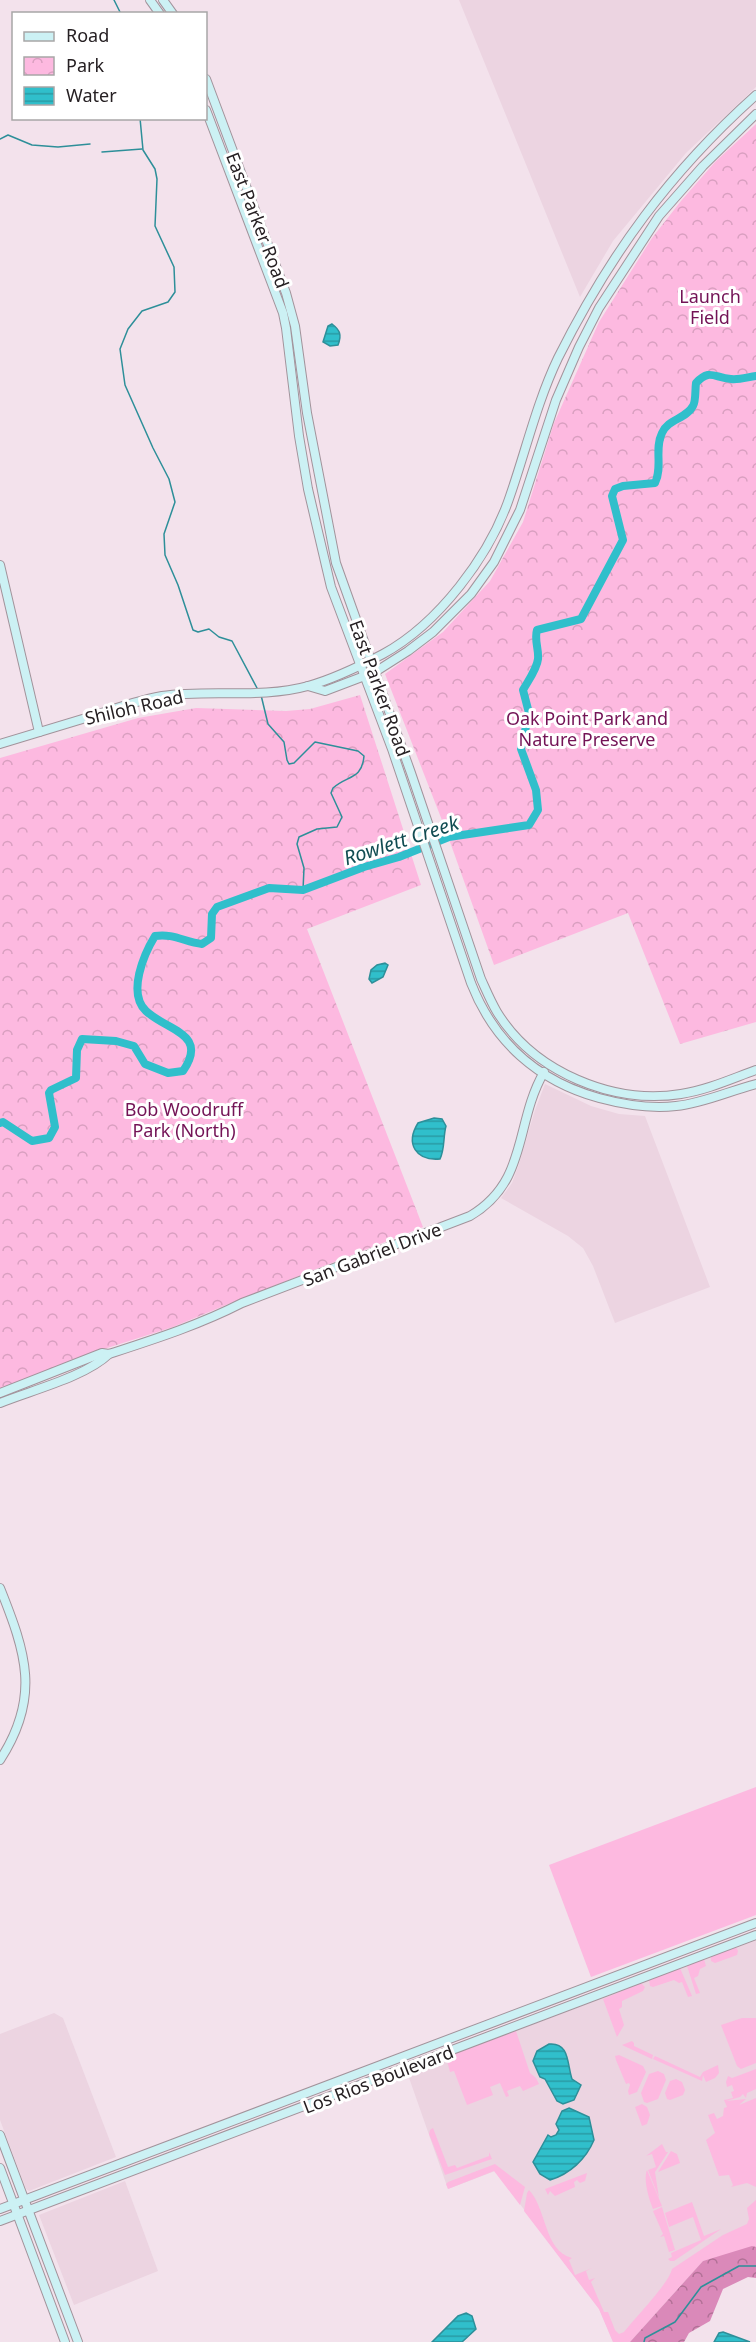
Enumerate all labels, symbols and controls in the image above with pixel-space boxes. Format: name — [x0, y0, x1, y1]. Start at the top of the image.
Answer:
legend — [12, 12, 207, 120]
text: Road — [66, 23, 109, 47]
text: Park — [66, 53, 104, 77]
text: Water — [66, 83, 117, 107]
street label: East Parker Road — [221, 149, 295, 291]
park label: Launch Field — [679, 284, 741, 329]
street label: East Parker Road — [344, 616, 416, 760]
street label: Shiloh Road — [82, 684, 186, 730]
park label: Oak Point Park and Nature Preserve — [506, 706, 668, 751]
water label: Rowlett Creek — [340, 808, 463, 871]
park label: Bob Woodruff Park (North) — [125, 1097, 245, 1142]
street label: San Gabriel Drive — [299, 1217, 445, 1291]
street label: Los Rios Boulevard — [299, 2039, 457, 2119]

